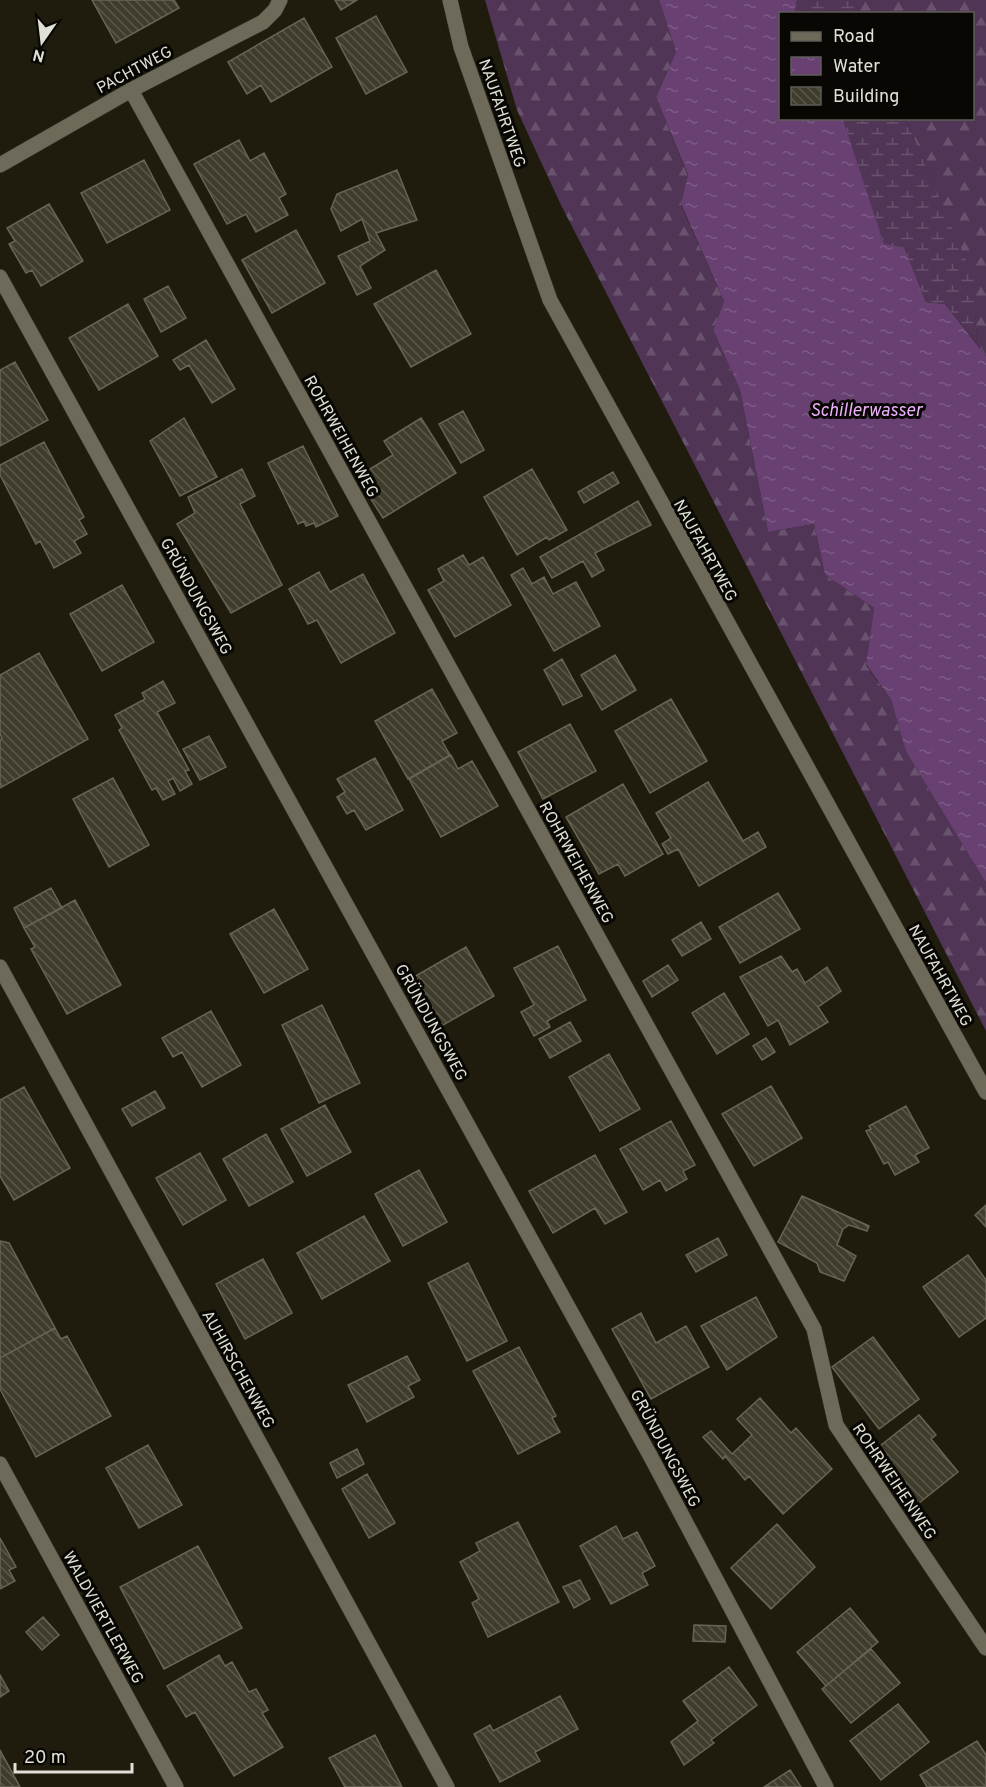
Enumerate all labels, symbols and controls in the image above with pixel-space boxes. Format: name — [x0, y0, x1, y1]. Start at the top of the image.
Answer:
north arrow — [12, 12, 72, 72]
legend — [779, 12, 974, 120]
text: Road — [833, 26, 875, 49]
street label: PACHTWEG — [94, 43, 176, 99]
text: N — [31, 44, 47, 66]
text: Water — [833, 56, 880, 79]
street label: NAUFAHRTWEG — [473, 57, 529, 171]
text: Building — [833, 86, 899, 109]
street label: ROHRWEIHENWEG — [298, 373, 382, 501]
water label: Schillerwasser — [810, 400, 924, 423]
street label: NAUFAHRTWEG — [668, 496, 741, 606]
street label: GRÜNDUNGSWEG — [155, 534, 237, 659]
street label: ROHRWEIHENWEG — [533, 799, 617, 927]
street label: NAUFAHRTWEG — [903, 921, 976, 1031]
street label: GRÜNDUNGSWEG — [390, 960, 472, 1085]
street label: AUHIRSCHENWEG — [196, 1307, 278, 1433]
street label: GRÜNDUNGSWEG — [625, 1386, 705, 1511]
street label: ROHRWEIHENWEG — [847, 1420, 940, 1544]
street label: WALDVIERTLERWEG — [57, 1548, 147, 1688]
scale bar — [15, 1736, 132, 1774]
text: 20 m — [24, 1747, 66, 1770]

